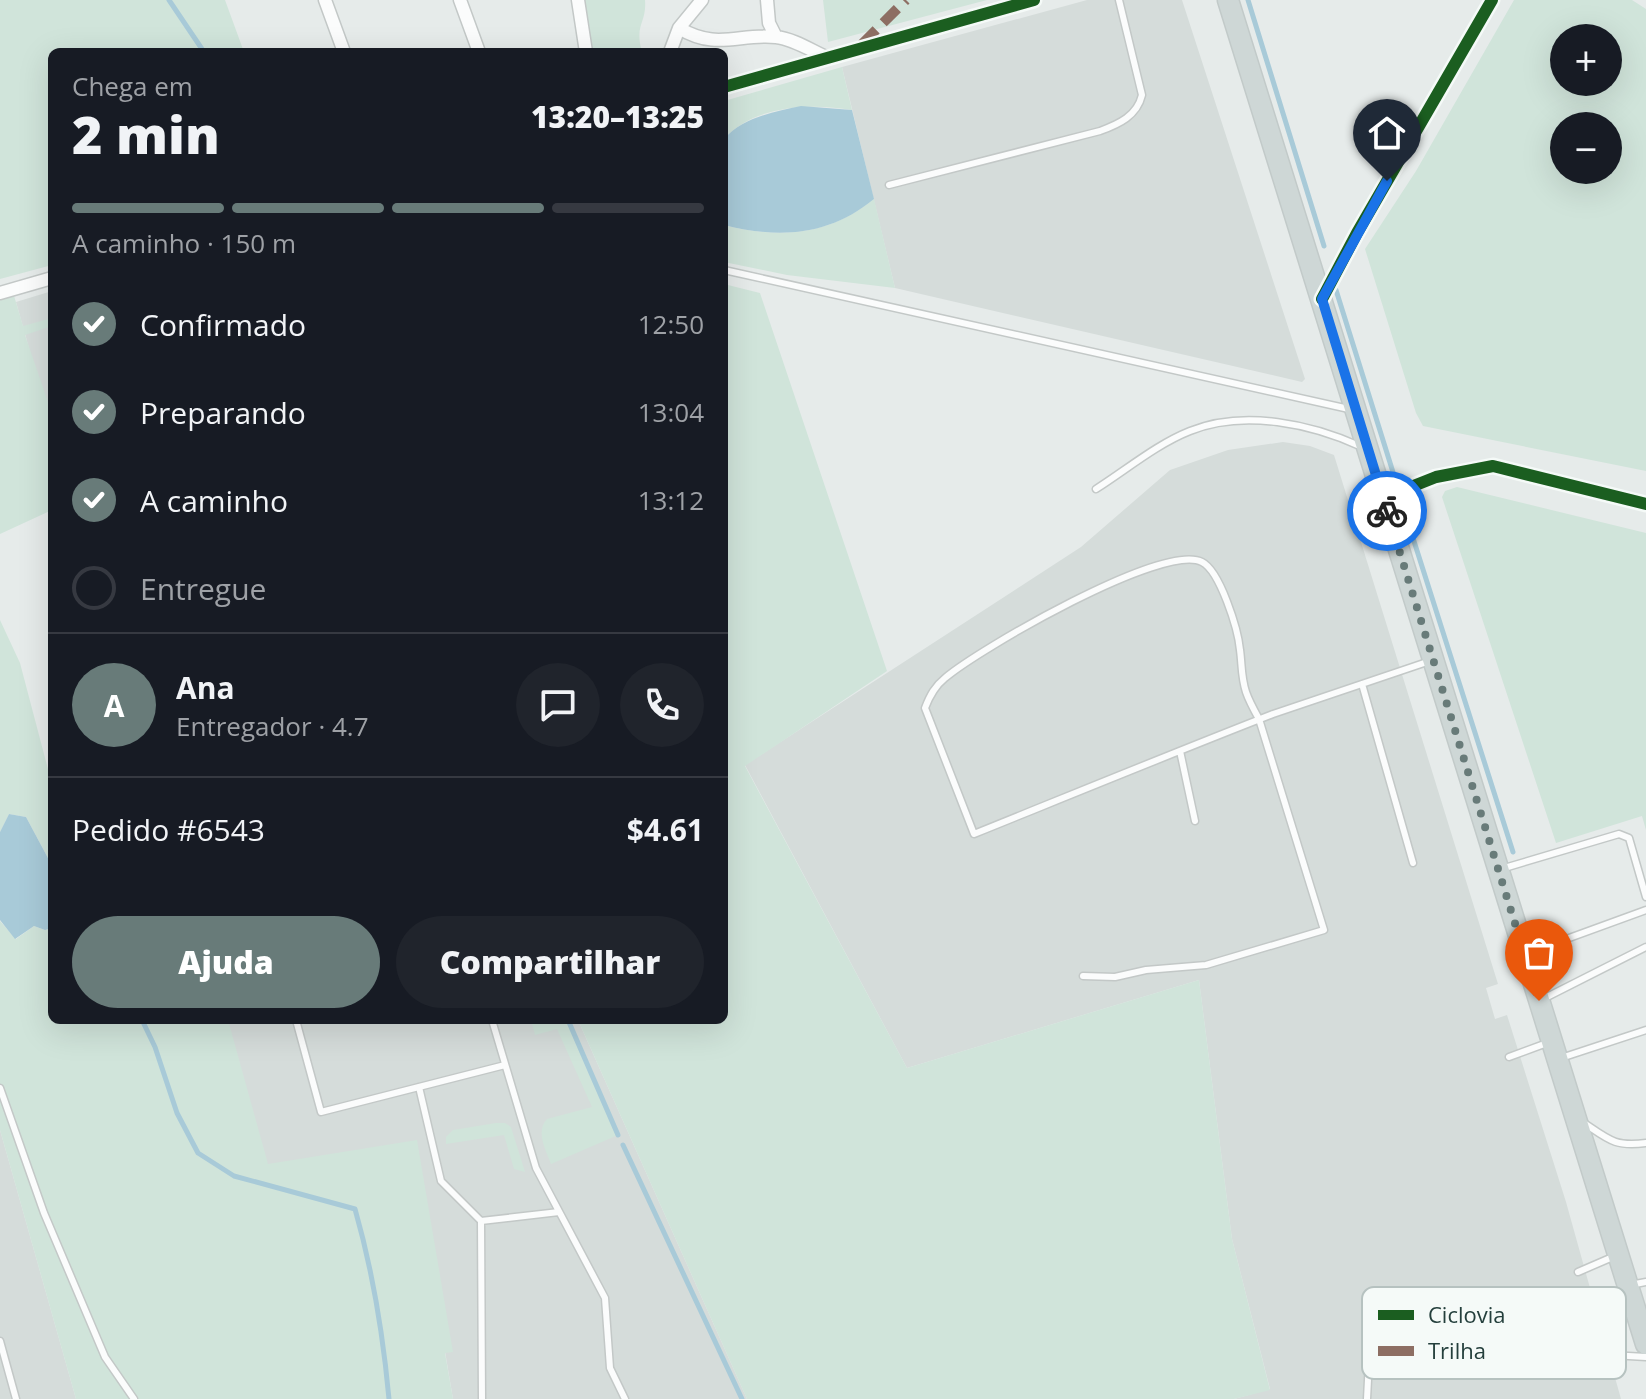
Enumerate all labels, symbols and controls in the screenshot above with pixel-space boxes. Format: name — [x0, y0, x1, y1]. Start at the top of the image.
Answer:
map controls — [1550, 24, 1622, 184]
button: + — [1550, 24, 1622, 96]
text: Chega em — [72, 68, 193, 104]
text: 13:20–13:25 — [531, 96, 704, 137]
text: 2 min — [72, 98, 220, 169]
pin — [1353, 99, 1421, 181]
icon: home — [1365, 111, 1409, 155]
button: − — [1550, 112, 1622, 184]
text: A caminho · 150 m — [72, 225, 296, 261]
icon: check — [72, 302, 116, 346]
text: Confirmado — [140, 304, 306, 345]
text: 12:50 — [638, 306, 704, 342]
icon: check — [72, 390, 116, 434]
text: Preparando — [140, 392, 306, 433]
text: 13:04 — [638, 394, 704, 430]
courier — [1347, 471, 1427, 551]
icon: check — [72, 478, 116, 522]
text: A caminho — [140, 480, 288, 521]
text: 13:12 — [638, 482, 704, 518]
icon: bike — [1365, 489, 1409, 533]
text: Entregue — [140, 568, 266, 609]
button: chat — [516, 663, 600, 747]
button: phone — [620, 663, 704, 747]
text: Ana — [176, 667, 235, 708]
text: A — [104, 685, 124, 726]
text: Entregador · 4.7 — [176, 708, 369, 744]
text: Pedido #6543 — [72, 809, 265, 850]
text: $4.61 — [627, 809, 704, 850]
button: Ajuda — [72, 916, 380, 1008]
button: Compartilhar — [396, 916, 704, 1008]
pin — [1505, 919, 1573, 1001]
icon: bag — [1517, 931, 1561, 975]
legend — [1362, 1287, 1626, 1379]
text: Ciclovia — [1428, 1299, 1506, 1329]
text: Trilha — [1428, 1335, 1486, 1365]

